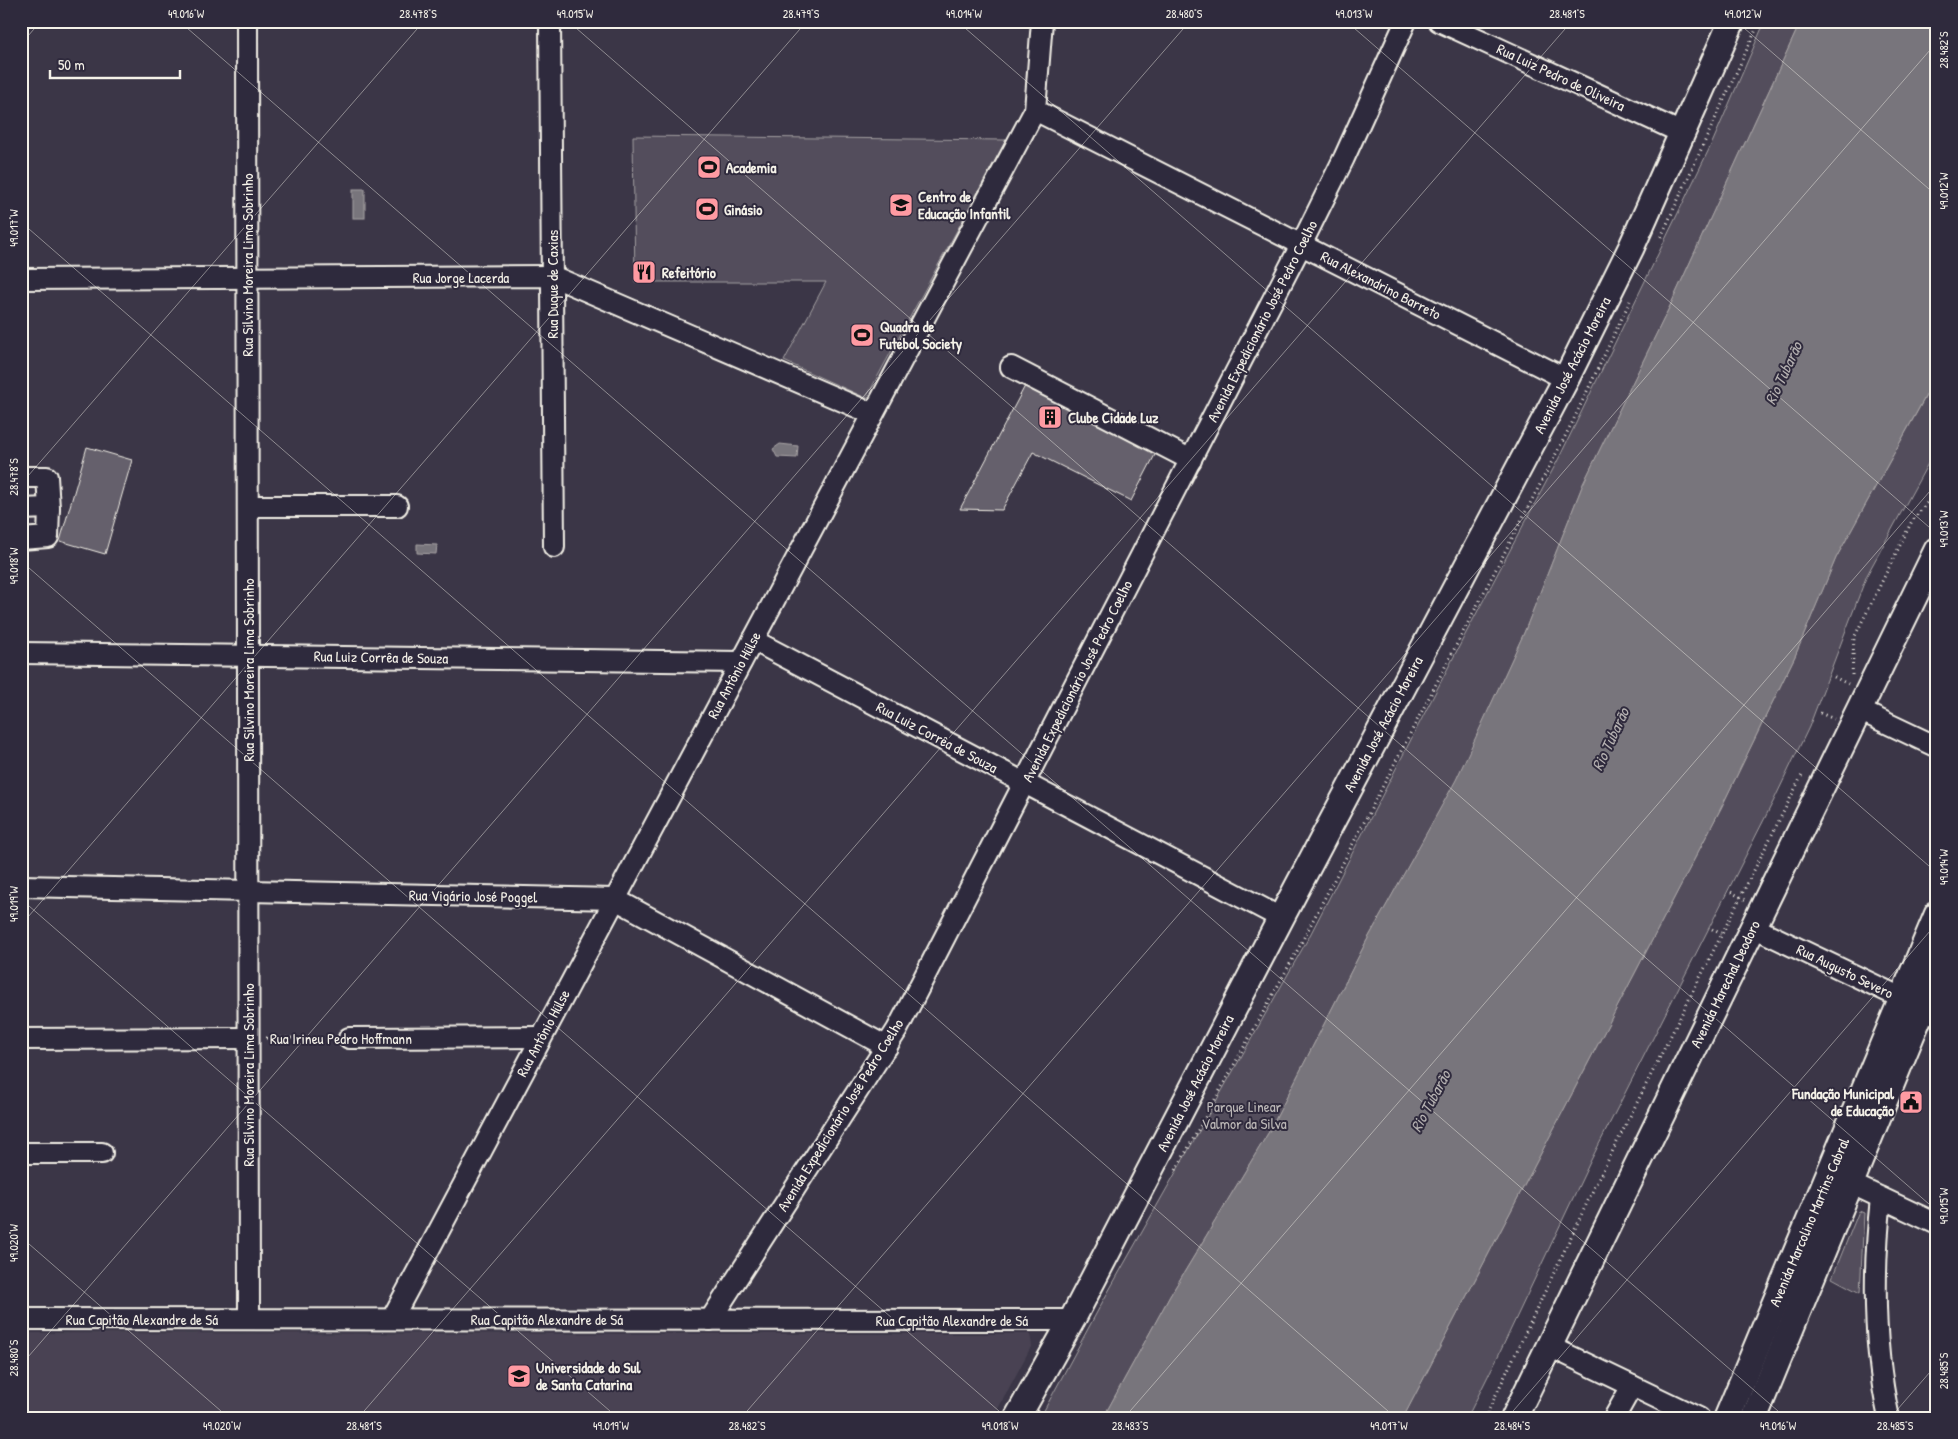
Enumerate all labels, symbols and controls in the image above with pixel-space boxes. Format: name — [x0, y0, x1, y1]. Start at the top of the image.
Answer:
text: 49.016°W — [168, 5, 205, 22]
text: 28.478°S — [399, 5, 437, 22]
text: 49.015°W — [557, 5, 594, 22]
text: 28.479°S — [783, 5, 820, 22]
text: 49.014°W — [946, 5, 983, 22]
text: 28.480°S — [1166, 5, 1203, 22]
text: 49.013°W — [1336, 5, 1373, 22]
text: 28.481°S — [1549, 5, 1585, 22]
text: 49.012°W — [1725, 5, 1762, 22]
text: 28.482°S — [1935, 31, 1952, 68]
street label: Rua Luiz Pedro de Oliveira — [1493, 38, 1629, 116]
scale bar — [50, 48, 180, 80]
text: 50 m — [58, 54, 85, 75]
sports icon: Academia — [696, 154, 722, 180]
place label: Academia — [726, 157, 776, 178]
text: 49.012°W — [1935, 172, 1952, 210]
street label: Rua Silvino Moreira Lima Sobrinho — [237, 173, 258, 357]
place label: Centro de Educação Infantil — [918, 186, 1011, 224]
school or university icon: Centro de Educação Infantil — [888, 192, 914, 218]
sports icon: Ginásio — [694, 196, 720, 222]
place label: Ginásio — [724, 199, 762, 220]
text: 49.017°W — [5, 209, 22, 247]
street label: Avenida Expedicionário José Pedro Coelho — [1202, 217, 1322, 425]
street label: Rua Duque de Caxias — [542, 229, 563, 338]
street label: Rua Alexandrino Barreto — [1317, 246, 1445, 324]
restaurant icon: Refeitório — [631, 259, 657, 285]
place label: Refeitório — [662, 262, 716, 283]
street label: Rua Jorge Lacerda — [413, 267, 509, 288]
street label: Avenida José Acácio Moreira — [1528, 293, 1616, 437]
place label: Quadra de Futebol Society — [879, 316, 963, 355]
sports icon: Quadra de Futebol Society — [849, 322, 875, 348]
water label: Rio Tubarão — [1759, 337, 1808, 408]
building icon: Clube Cidade Luz — [1037, 404, 1063, 430]
place label: Clube Cidade Luz — [1068, 407, 1159, 428]
text: 28.478°S — [5, 458, 22, 496]
text: 49.013°W — [1935, 510, 1952, 547]
text: 49.018°W — [5, 547, 22, 584]
street label: Avenida Expedicionário José Pedro Coelho — [1017, 577, 1137, 785]
street label: Rua Silvino Moreira Lima Sobrinho — [238, 578, 259, 762]
street label: Rua Antônio Hülse — [702, 628, 766, 722]
street label: Rua Luiz Corrêa de Souza — [314, 645, 449, 669]
street label: Avenida José Acácio Moreira — [1338, 652, 1428, 796]
street label: Rua Luiz Corrêa de Souza — [873, 696, 1001, 778]
water label: Rio Tubarão — [1586, 703, 1635, 774]
text: 49.014°W — [1935, 848, 1952, 885]
street label: Rua Vigário José Poggel — [409, 884, 537, 908]
text: 49.019°W — [5, 886, 22, 922]
street label: Avenida Marechal Deodoro — [1685, 917, 1765, 1051]
street label: Rua Augusto Severo — [1793, 939, 1897, 1003]
street label: Rua Silvino Moreira Lima Sobrinho — [238, 983, 259, 1167]
street label: Rua Antônio Hülse — [511, 986, 575, 1080]
street label: Avenida José Acácio Moreira — [1151, 1011, 1239, 1155]
street label: Avenida Expedicionário José Pedro Coelho — [772, 1015, 908, 1215]
street label: Rua Irineu Pedro Hoffmann — [270, 1028, 412, 1049]
water label: Rio Tubarão — [1405, 1065, 1456, 1136]
place label: Fundação Municipal de Educação — [1791, 1083, 1895, 1121]
public building icon: Fundação Municipal de Educação — [1898, 1089, 1924, 1115]
park label: Parque Linear Valmor da Silva — [1201, 1096, 1287, 1134]
street label: Avenida Marcolino Martins Cabral — [1764, 1134, 1854, 1310]
text: 49.015°W — [1935, 1187, 1952, 1224]
text: 49.020°W — [5, 1223, 22, 1262]
street label: Rua Capitão Alexandre de Sá — [66, 1309, 218, 1330]
street label: Rua Capitão Alexandre de Sá — [471, 1309, 623, 1330]
street label: Rua Capitão Alexandre de Sá — [876, 1310, 1028, 1331]
text: 28.480°S — [5, 1339, 22, 1376]
text: 28.485°S — [1935, 1352, 1952, 1389]
place label: Universidade do Sul de Santa Catarina — [536, 1357, 642, 1395]
school or university icon: Universidade do Sul de Santa Catarina — [506, 1363, 532, 1389]
text: 49.020°W — [203, 1417, 242, 1434]
text: 28.481°S — [346, 1417, 382, 1434]
text: 49.019°W — [593, 1417, 629, 1434]
text: 28.482°S — [729, 1417, 766, 1434]
text: 49.018°W — [982, 1417, 1019, 1434]
text: 28.483°S — [1112, 1417, 1149, 1434]
text: 49.017°W — [1370, 1417, 1408, 1434]
text: 28.484°S — [1494, 1417, 1530, 1434]
text: 49.016°W — [1760, 1417, 1797, 1434]
text: 28.485°S — [1877, 1417, 1914, 1434]

